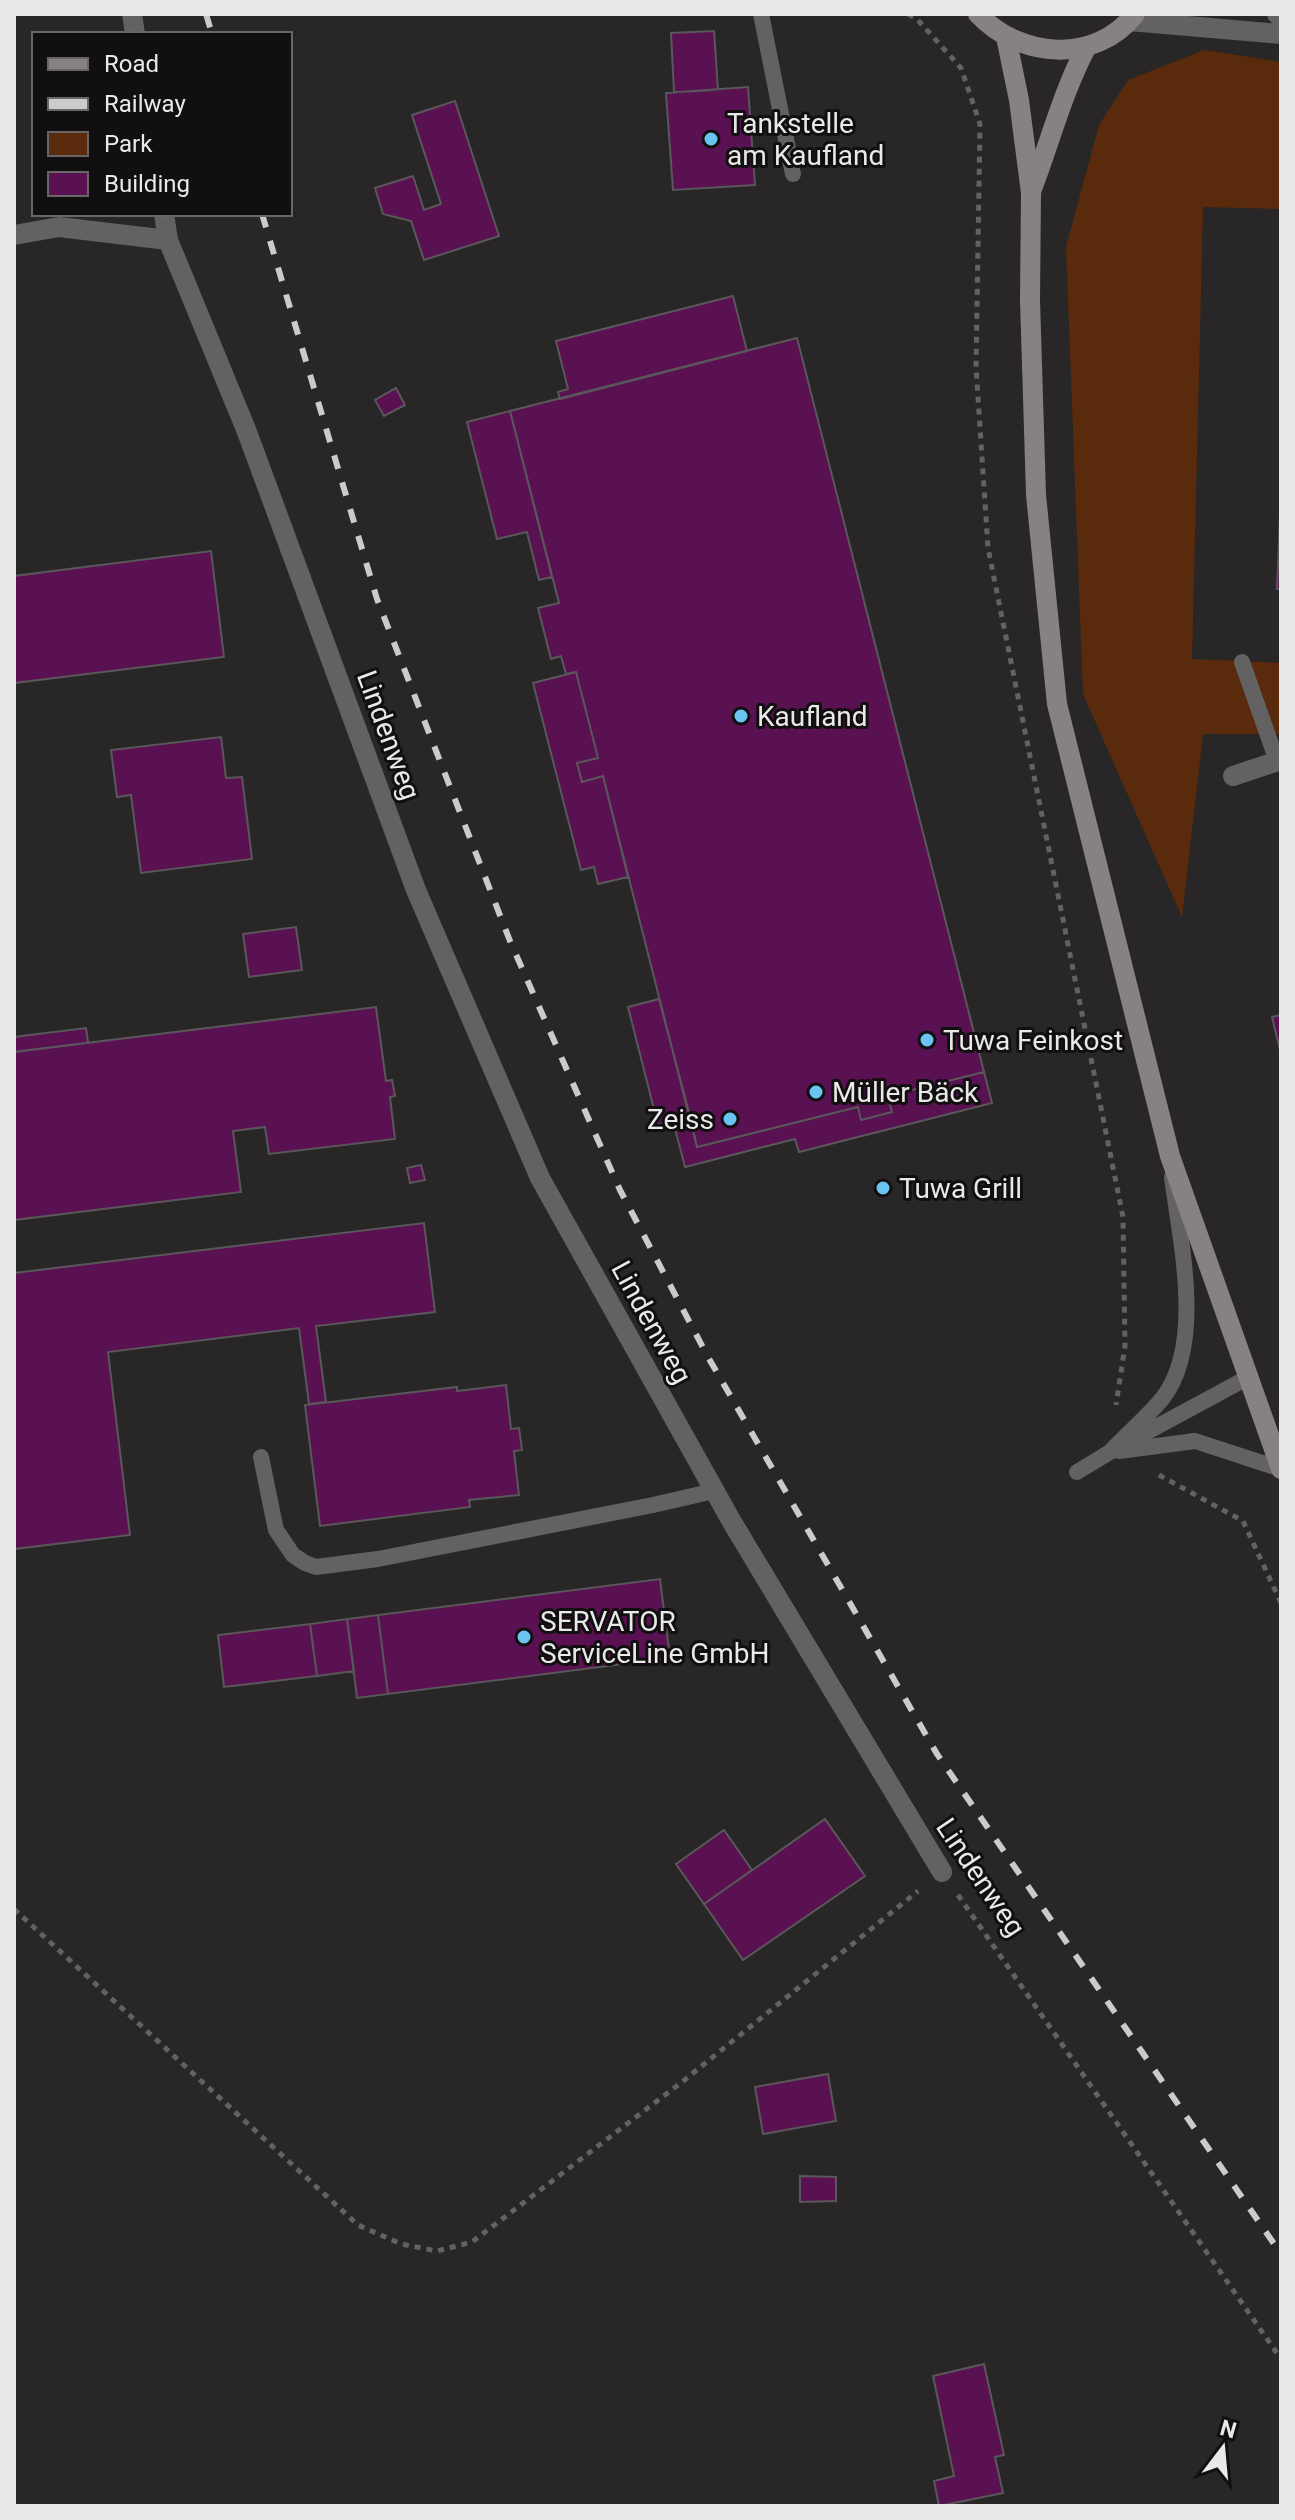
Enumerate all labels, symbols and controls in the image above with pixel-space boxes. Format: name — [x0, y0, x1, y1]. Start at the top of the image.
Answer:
legend — [32, 32, 292, 216]
text: Road — [104, 50, 159, 78]
text: Railway — [104, 90, 186, 118]
place label: Tankstelle am Kaufland — [727, 107, 884, 172]
text: Park — [104, 130, 153, 158]
marker: Tankstelle am Kaufland — [702, 130, 720, 148]
text: Building — [104, 170, 190, 198]
street label: Lindenweg — [350, 666, 427, 804]
place label: Kaufland — [757, 700, 868, 733]
marker: Kaufland — [732, 707, 750, 725]
place label: Tuwa Feinkost — [943, 1024, 1123, 1057]
marker: Tuwa Feinkost — [918, 1031, 936, 1049]
place label: Müller Bäck — [832, 1076, 979, 1109]
marker: Müller Bäck — [807, 1083, 825, 1101]
place label: Zeiss — [647, 1103, 714, 1136]
marker: Zeiss — [721, 1110, 739, 1128]
place label: Tuwa Grill — [899, 1172, 1022, 1205]
marker: Tuwa Grill — [874, 1179, 892, 1197]
street label: Lindenweg — [604, 1255, 699, 1389]
place label: SERVATOR ServiceLine GmbH — [540, 1605, 770, 1670]
marker: SERVATOR ServiceLine GmbH — [515, 1628, 533, 1646]
street label: Lindenweg — [929, 1812, 1032, 1942]
north arrow — [1183, 2408, 1263, 2488]
text: N — [1217, 2415, 1239, 2443]

